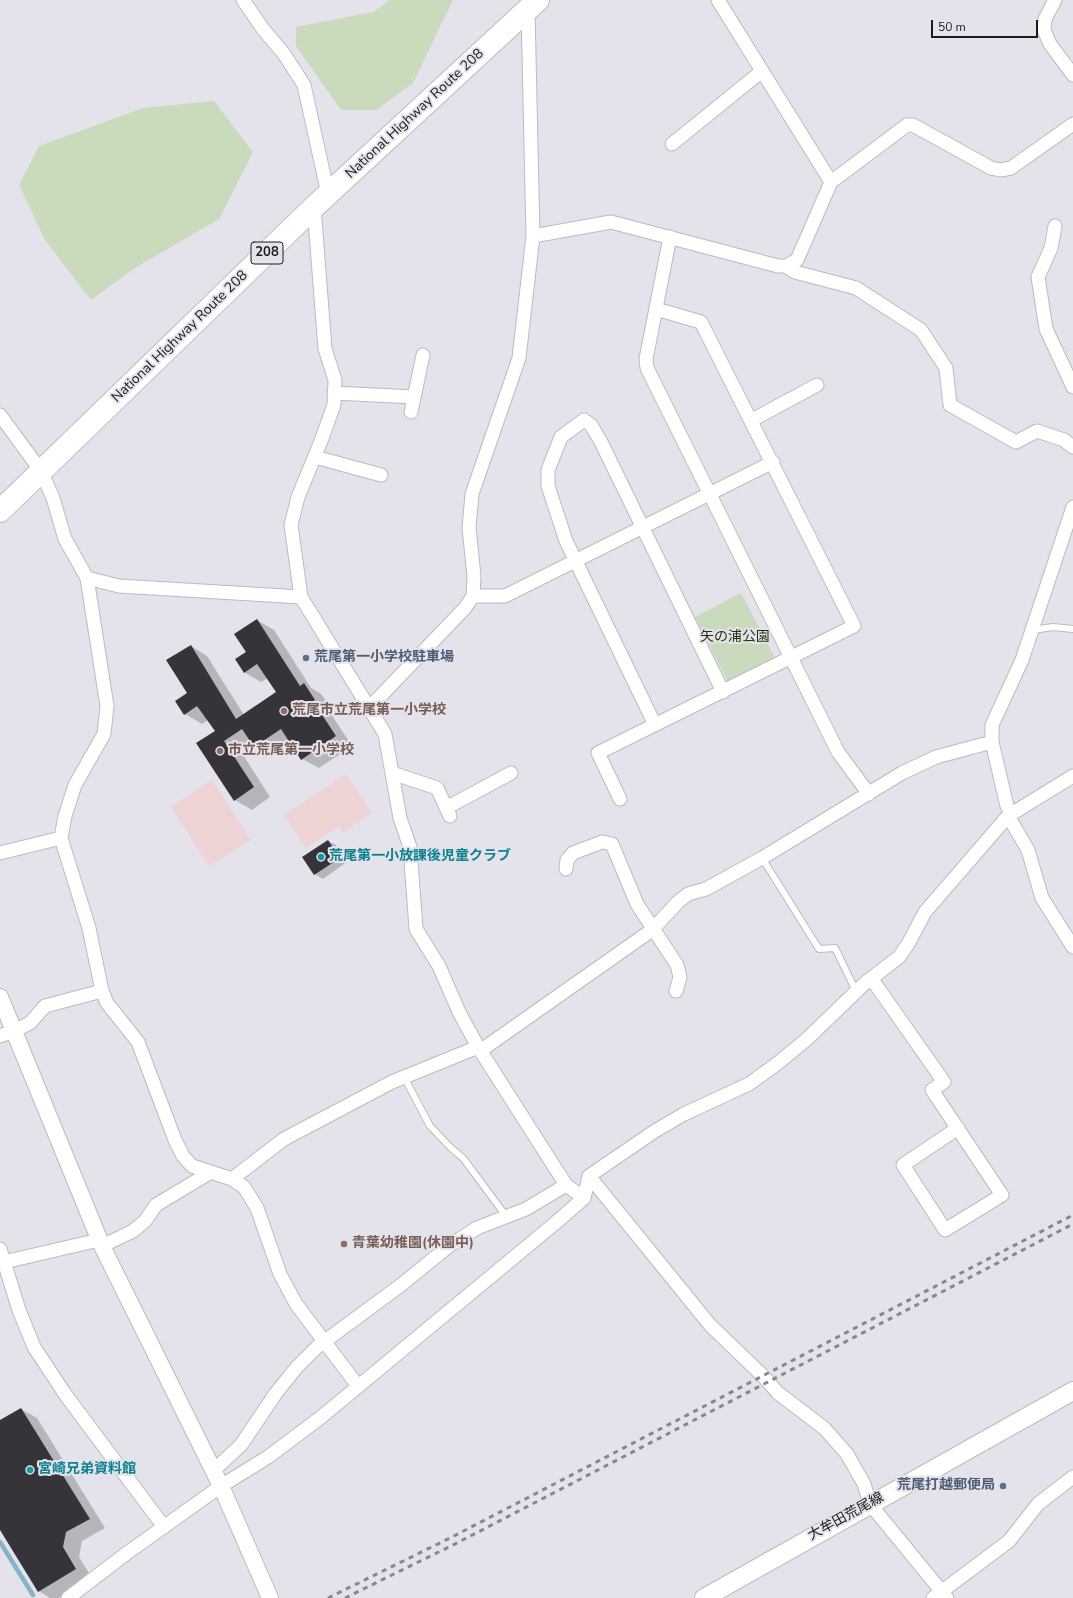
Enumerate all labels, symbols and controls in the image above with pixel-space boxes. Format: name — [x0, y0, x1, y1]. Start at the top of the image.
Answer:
scale bar — [933, 12, 1040, 38]
text: 50 m — [938, 19, 966, 35]
street label: National Highway Route 208 — [343, 46, 487, 182]
road number: 208 — [251, 242, 283, 264]
street label: National Highway Route 208 — [109, 268, 251, 406]
park label: 矢の浦公園 — [700, 630, 770, 646]
place label: 荒尾第一小学校駐車場 — [314, 650, 454, 666]
marker: 荒尾第一小学校駐車場 — [301, 653, 311, 663]
place label: 荒尾市立荒尾第一小学校 — [292, 703, 446, 719]
marker: 荒尾市立荒尾第一小学校 — [279, 706, 289, 716]
place label: 市立荒尾第一小学校 — [228, 743, 354, 759]
marker: 市立荒尾第一小学校 — [215, 746, 225, 756]
place label: 荒尾第一小放課後児童クラブ — [329, 849, 511, 865]
marker: 荒尾第一小放課後児童クラブ — [316, 852, 326, 862]
place label: 青葉幼稚園(休園中) — [352, 1236, 474, 1252]
marker: 青葉幼稚園(休園中) — [339, 1239, 349, 1249]
place label: 宮崎兄弟資料館 — [38, 1462, 136, 1478]
marker: 宮崎兄弟資料館 — [25, 1465, 35, 1475]
place label: 荒尾打越郵便局 — [897, 1478, 995, 1494]
marker: 荒尾打越郵便局 — [998, 1481, 1008, 1491]
street label: 大牟田荒尾線 — [805, 1489, 887, 1545]

